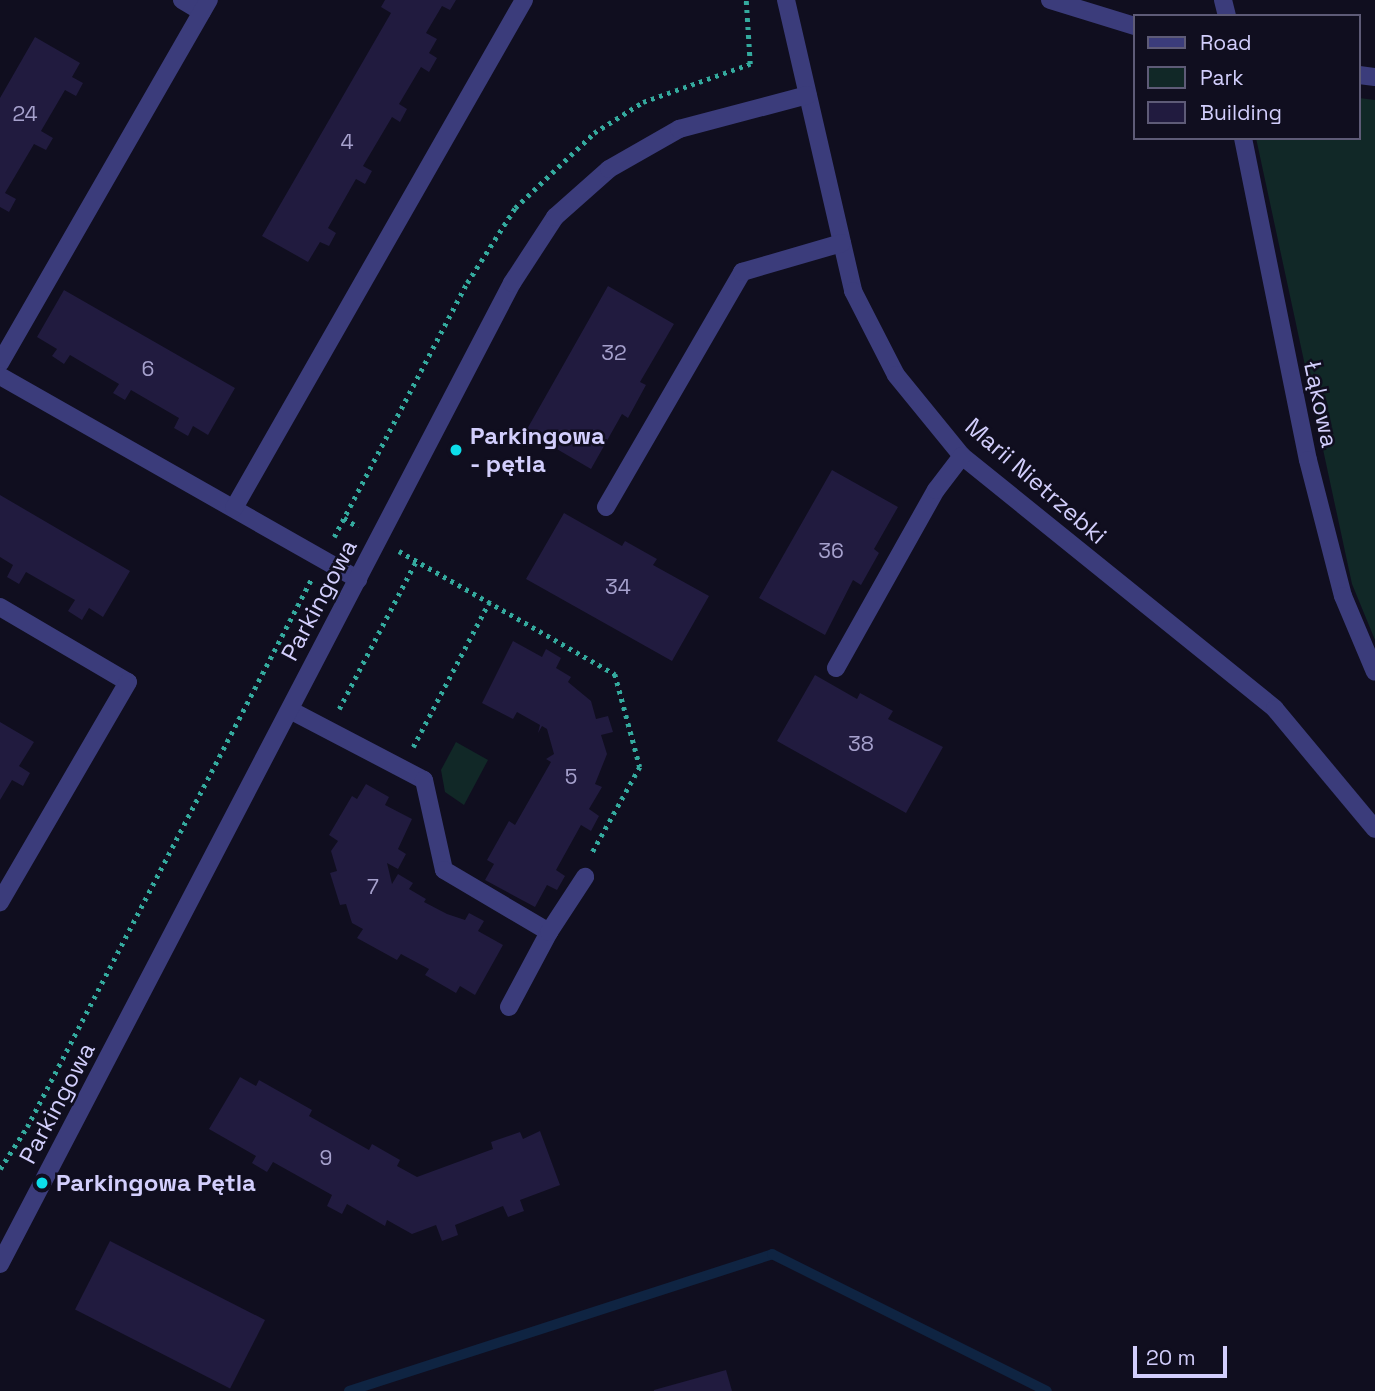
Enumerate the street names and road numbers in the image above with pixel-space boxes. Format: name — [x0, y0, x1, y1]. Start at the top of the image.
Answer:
street label: Łąkowa — [1298, 358, 1344, 450]
street label: Marii Nietrzebki — [960, 412, 1112, 550]
street label: Parkingowa — [275, 534, 363, 666]
street label: Parkingowa — [13, 1037, 101, 1169]

